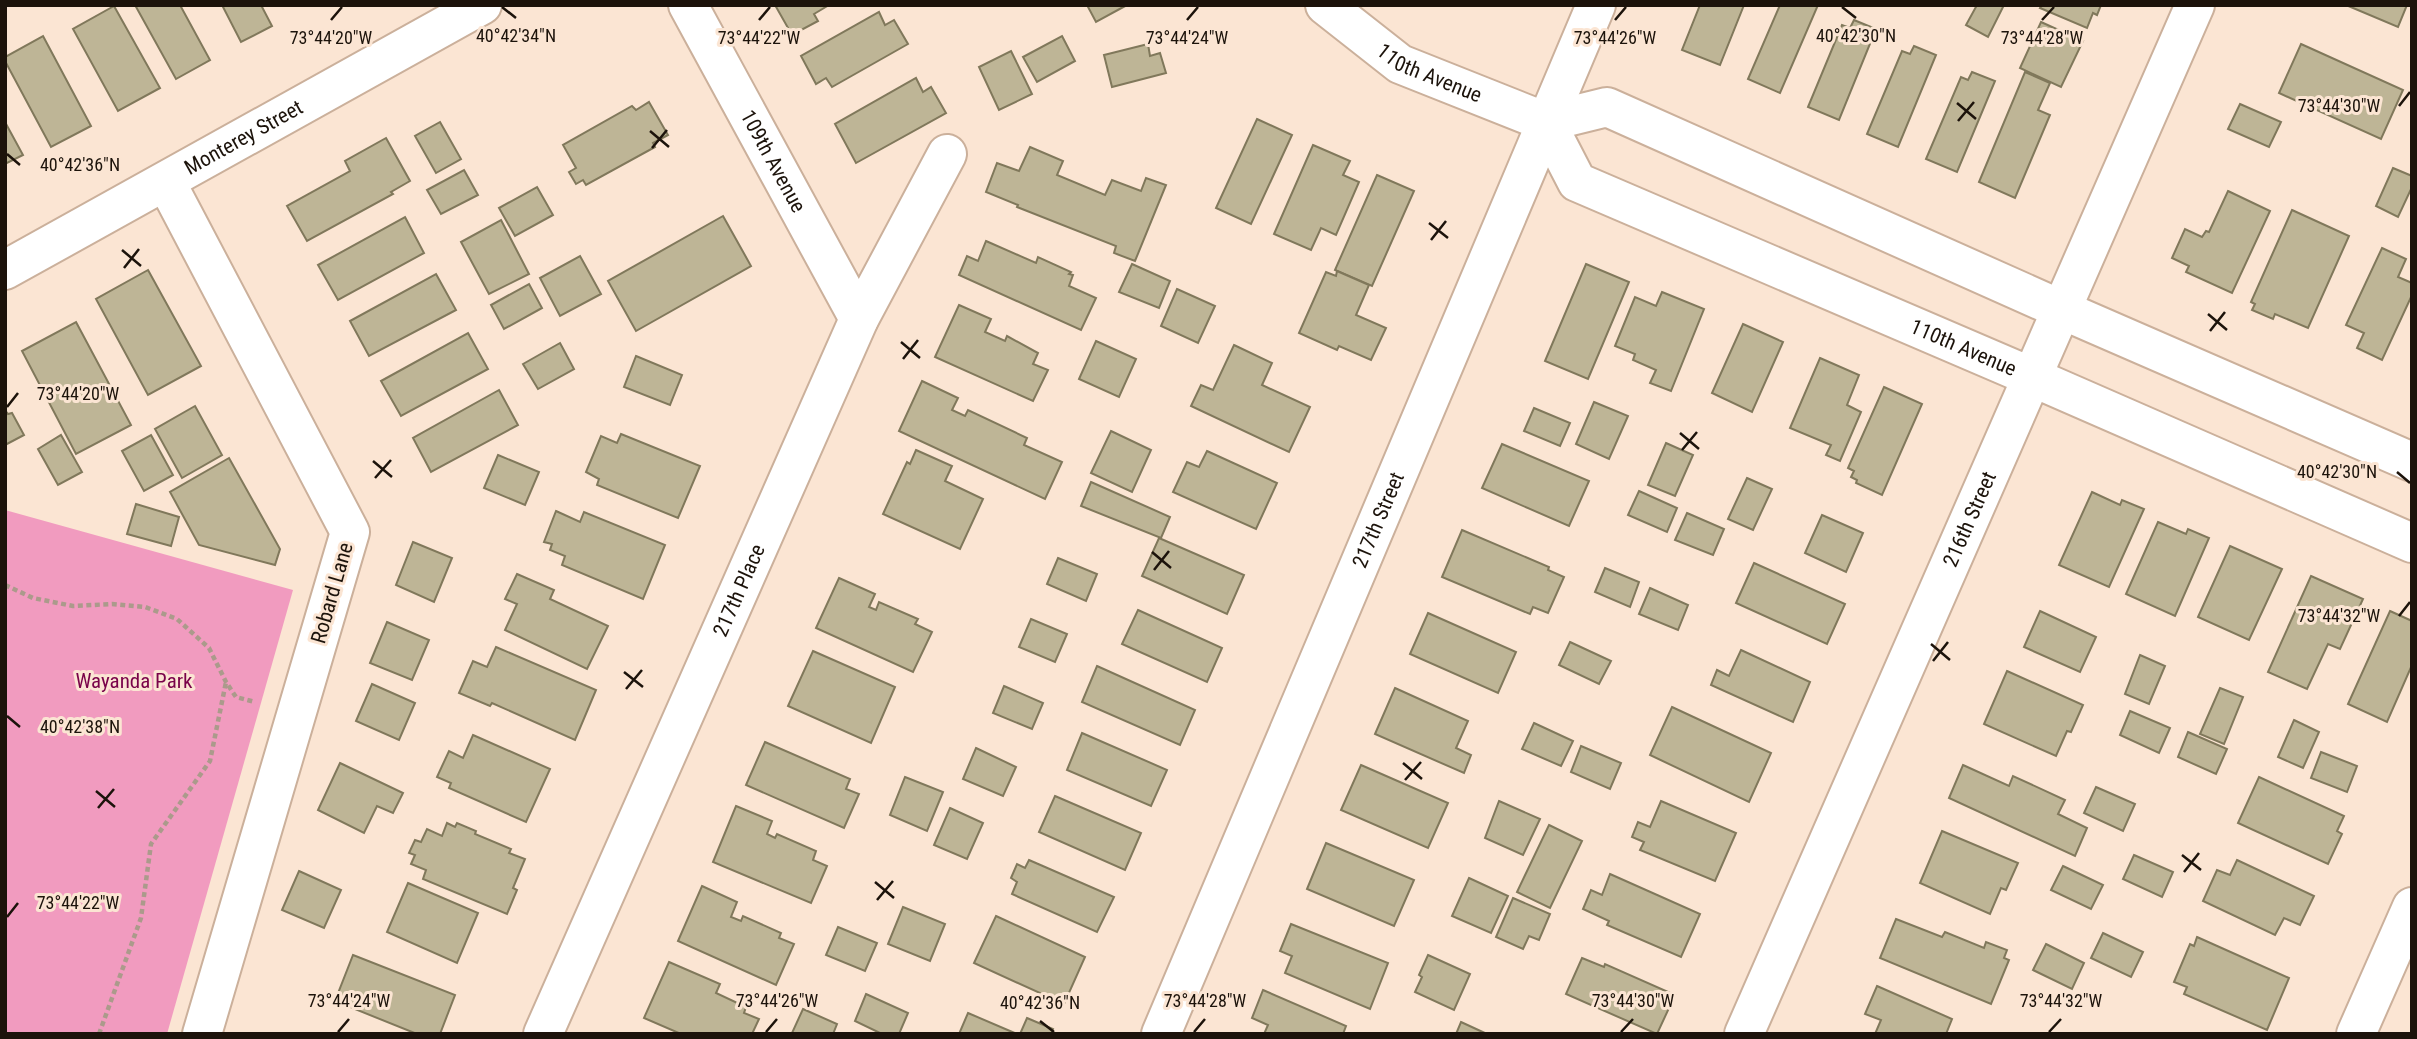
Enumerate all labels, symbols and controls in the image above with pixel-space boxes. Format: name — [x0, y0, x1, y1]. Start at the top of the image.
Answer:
text: 40°42'34"N — [476, 25, 556, 46]
text: 40°42'30"N — [1816, 25, 1896, 46]
text: 73°44'20"W — [290, 27, 373, 48]
text: 73°44'22"W — [718, 27, 801, 48]
text: 73°44'24"W — [1146, 27, 1229, 48]
text: 73°44'26"W — [1574, 27, 1657, 48]
text: 73°44'28"W — [2001, 27, 2084, 48]
street label: 110th Avenue — [1372, 39, 1485, 107]
street label: Monterey Street — [180, 95, 307, 180]
text: 73°44'30"W — [2298, 95, 2381, 116]
street label: 109th Avenue — [736, 106, 811, 217]
text: 40°42'36"N — [40, 154, 120, 175]
street label: 110th Avenue — [1907, 314, 2020, 381]
text: 73°44'20"W — [37, 383, 120, 404]
text: 40°42'30"N — [2297, 461, 2377, 482]
street label: 216th Street — [1938, 468, 2001, 571]
street label: 217th Street — [1347, 469, 1409, 571]
street label: Robard Lane — [306, 540, 358, 646]
street label: 217th Place — [708, 540, 770, 640]
text: 73°44'32"W — [2298, 605, 2381, 626]
park label: Wayanda Park — [75, 669, 193, 693]
text: 40°42'38"N — [40, 716, 120, 737]
text: 73°44'22"W — [37, 892, 120, 913]
text: 73°44'24"W — [308, 990, 391, 1011]
text: 73°44'26"W — [736, 990, 819, 1011]
text: 73°44'28"W — [1164, 990, 1247, 1011]
text: 73°44'30"W — [1592, 990, 1675, 1011]
text: 73°44'32"W — [2020, 990, 2103, 1011]
text: 40°42'36"N — [1000, 992, 1080, 1013]

